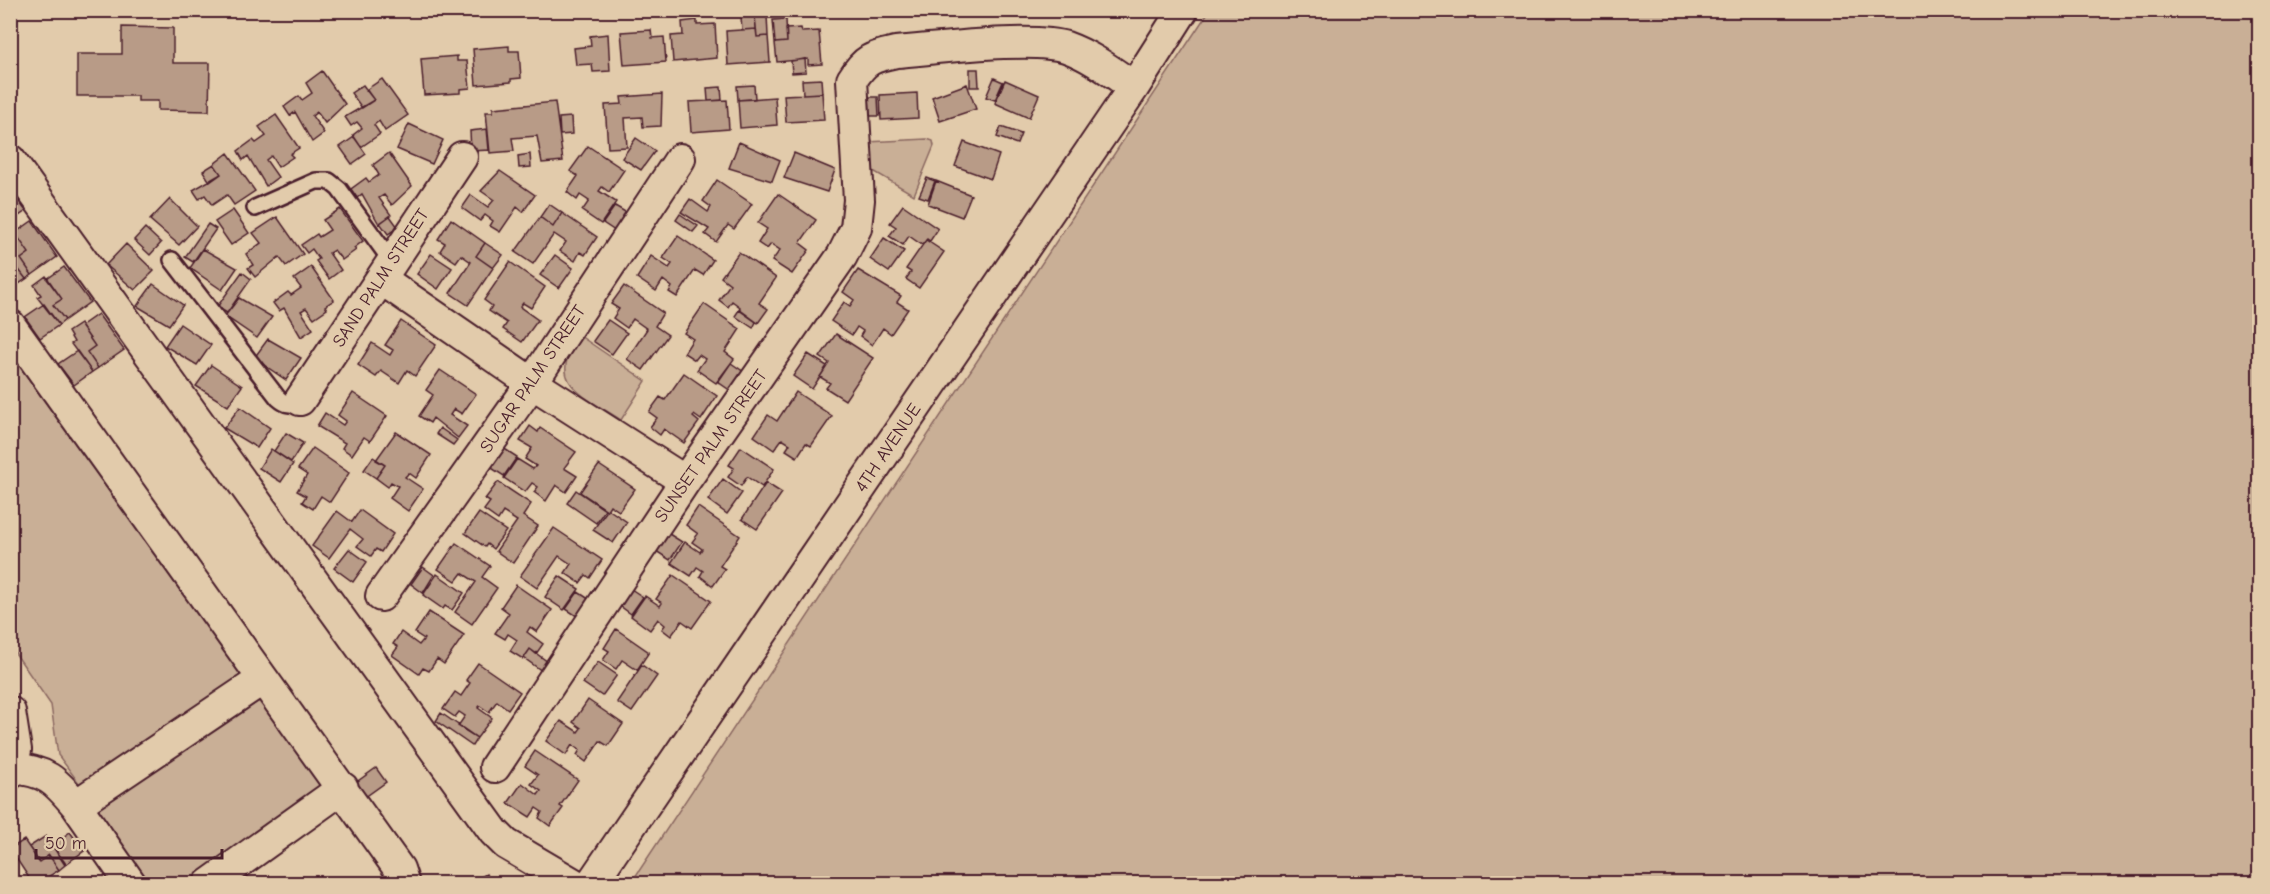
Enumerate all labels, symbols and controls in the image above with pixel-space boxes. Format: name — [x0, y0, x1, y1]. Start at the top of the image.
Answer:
street label: SAND PALM STREET — [328, 204, 434, 351]
street label: SUGAR PALM STREET — [476, 301, 591, 457]
street label: SUNSET PALM STREET — [650, 365, 772, 526]
street label: 4TH AVENUE — [851, 400, 925, 496]
scale bar — [36, 822, 222, 860]
text: 50 m — [45, 833, 87, 854]

